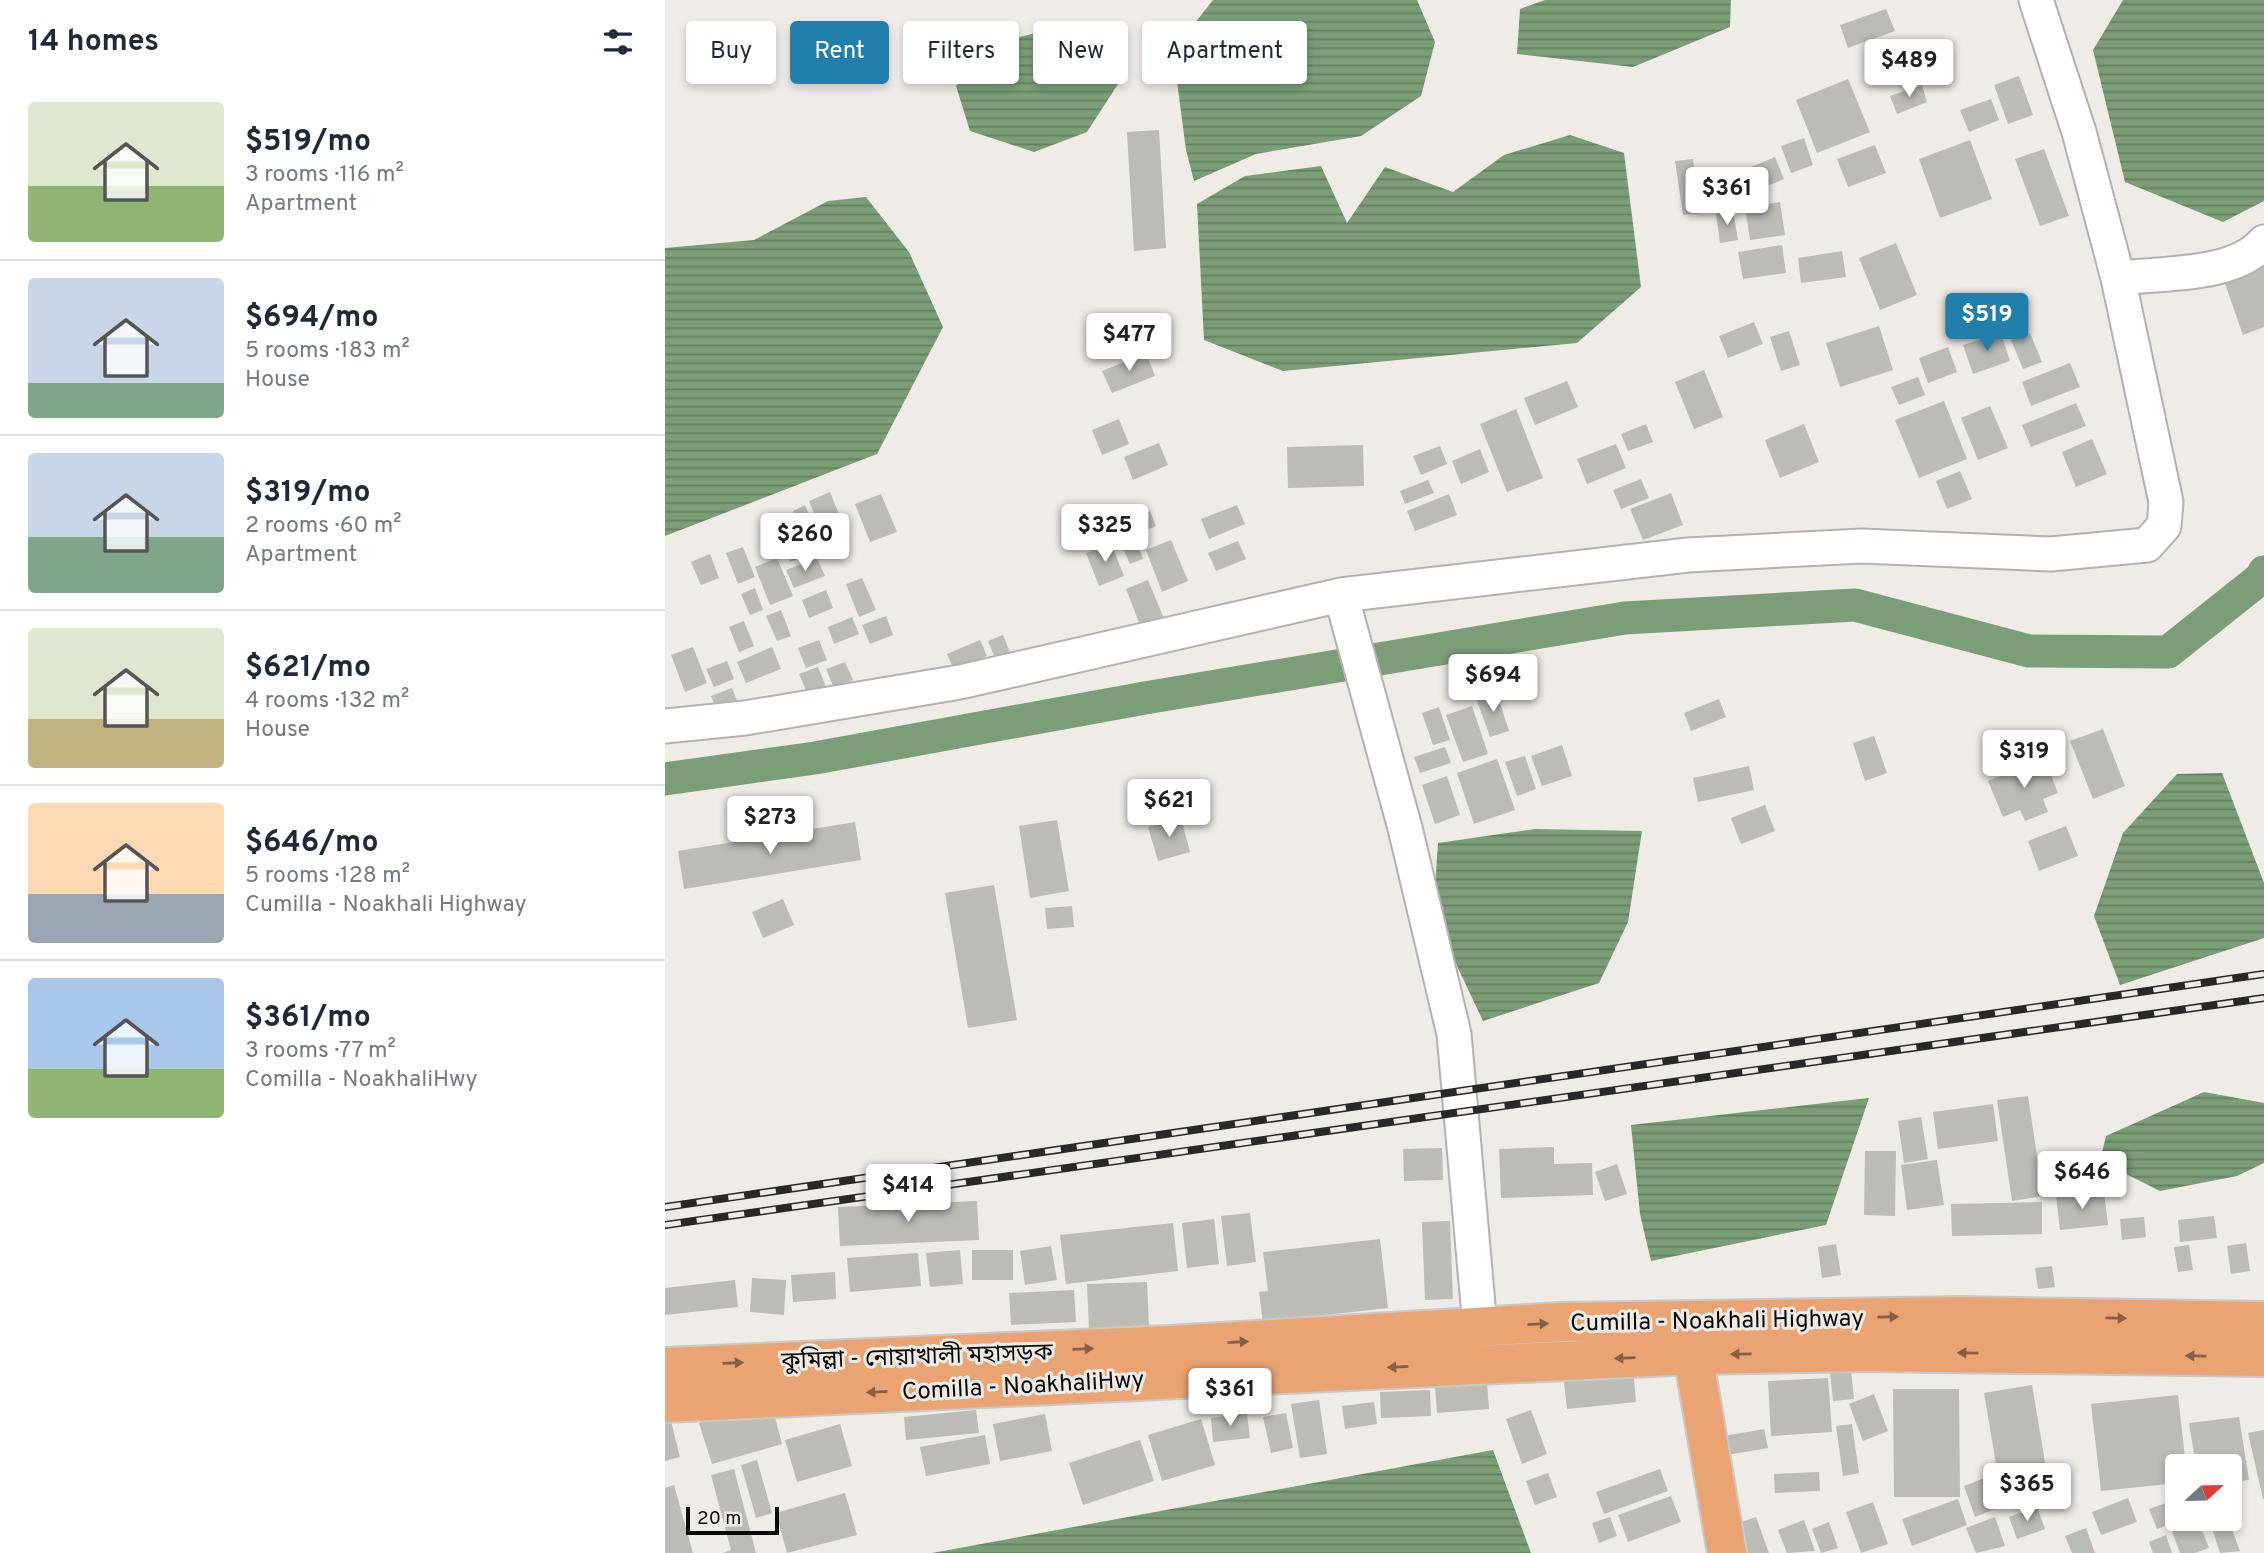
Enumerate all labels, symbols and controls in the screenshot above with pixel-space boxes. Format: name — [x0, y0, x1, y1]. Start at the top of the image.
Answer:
chip: Buy — [686, 21, 776, 84]
chip: Rent — [790, 21, 889, 84]
chip: Filters — [903, 21, 1019, 84]
chip: New — [1033, 21, 1128, 84]
chip: Apartment — [1142, 21, 1307, 84]
icon: filters — [599, 23, 637, 61]
text: 14 homes — [28, 24, 159, 61]
pin: $489 — [1868, 40, 1950, 99]
text: $489 — [1880, 47, 1938, 76]
text: $519/mo — [245, 124, 371, 161]
icon: home — [84, 130, 168, 214]
text: 3 rooms · 116 m² — [245, 161, 404, 190]
pin: $361 — [1686, 168, 1768, 227]
text: $361 — [1701, 175, 1753, 204]
text: Apartment — [245, 190, 357, 219]
pin: $519 — [1946, 294, 2028, 353]
text: $694/mo — [245, 300, 378, 337]
text: $519 — [1961, 301, 2013, 330]
icon: home — [84, 306, 168, 390]
pin: $477 — [1088, 314, 1170, 373]
text: $477 — [1102, 321, 1156, 350]
text: 5 rooms · 183 m² — [245, 337, 410, 366]
text: House — [245, 366, 310, 395]
text: $319/mo — [245, 475, 371, 512]
icon: home — [84, 481, 168, 565]
pin: $325 — [1064, 504, 1146, 564]
text: 2 rooms · 60 m² — [245, 512, 402, 541]
text: $325 — [1077, 512, 1133, 541]
pin: $260 — [764, 514, 846, 573]
text: $260 — [776, 521, 834, 550]
text: Apartment — [245, 541, 357, 570]
text: $621/mo — [245, 650, 371, 687]
pin: $694 — [1452, 654, 1534, 714]
icon: home — [84, 656, 168, 740]
text: $694 — [1465, 662, 1521, 691]
text: 4 rooms · 132 m² — [245, 687, 409, 716]
text: House — [245, 716, 310, 745]
pin: $319 — [1983, 730, 2065, 790]
text: $319 — [1999, 738, 2049, 767]
pin: $621 — [1128, 780, 1210, 839]
text: $621 — [1143, 787, 1195, 816]
pin: $273 — [729, 796, 811, 856]
text: $273 — [743, 804, 797, 833]
text: $646/mo — [245, 825, 378, 862]
icon: home — [84, 831, 168, 915]
text: 5 rooms · 128 m² — [245, 862, 410, 891]
text: Cumilla - Noakhali Highway — [245, 891, 527, 920]
text: $361/mo — [245, 1000, 371, 1037]
icon: home — [84, 1006, 168, 1090]
text: 3 rooms · 77 m² — [245, 1037, 396, 1066]
text: Comilla - NoakhaliHwy — [245, 1066, 478, 1095]
pin: $646 — [2041, 1152, 2123, 1211]
text: $646 — [2054, 1159, 2110, 1188]
pin: $414 — [867, 1164, 949, 1224]
text: $414 — [882, 1172, 934, 1201]
street label: Cumilla - Noakhali Highway — [1570, 1304, 1864, 1340]
one-way arrow — [1878, 1311, 1900, 1323]
one-way arrow — [2105, 1312, 2127, 1324]
one-way arrow — [1528, 1318, 1550, 1329]
one-way arrow — [1227, 1336, 1249, 1347]
street label: কুমিল্লা - নোয়াখালী মহাসড়ক — [780, 1337, 1054, 1378]
one-way arrow — [1072, 1343, 1094, 1354]
one-way arrow — [1730, 1348, 1752, 1360]
one-way arrow — [1957, 1348, 1979, 1359]
one-way arrow — [2185, 1350, 2207, 1362]
one-way arrow — [1614, 1352, 1636, 1363]
one-way arrow — [722, 1358, 744, 1369]
one-way arrow — [1387, 1362, 1409, 1373]
street label: Comilla - NoakhaliHwy — [901, 1366, 1145, 1408]
pin: $361 — [1189, 1368, 1271, 1428]
text: $361 — [1204, 1376, 1256, 1405]
one-way arrow — [866, 1386, 888, 1397]
north arrow — [2165, 1454, 2242, 1531]
map controls — [2165, 1454, 2242, 1531]
pin: $365 — [1986, 1464, 2068, 1523]
text: $365 — [1999, 1471, 2055, 1500]
scale bar — [686, 1504, 779, 1536]
text: 20 m — [697, 1507, 741, 1531]

